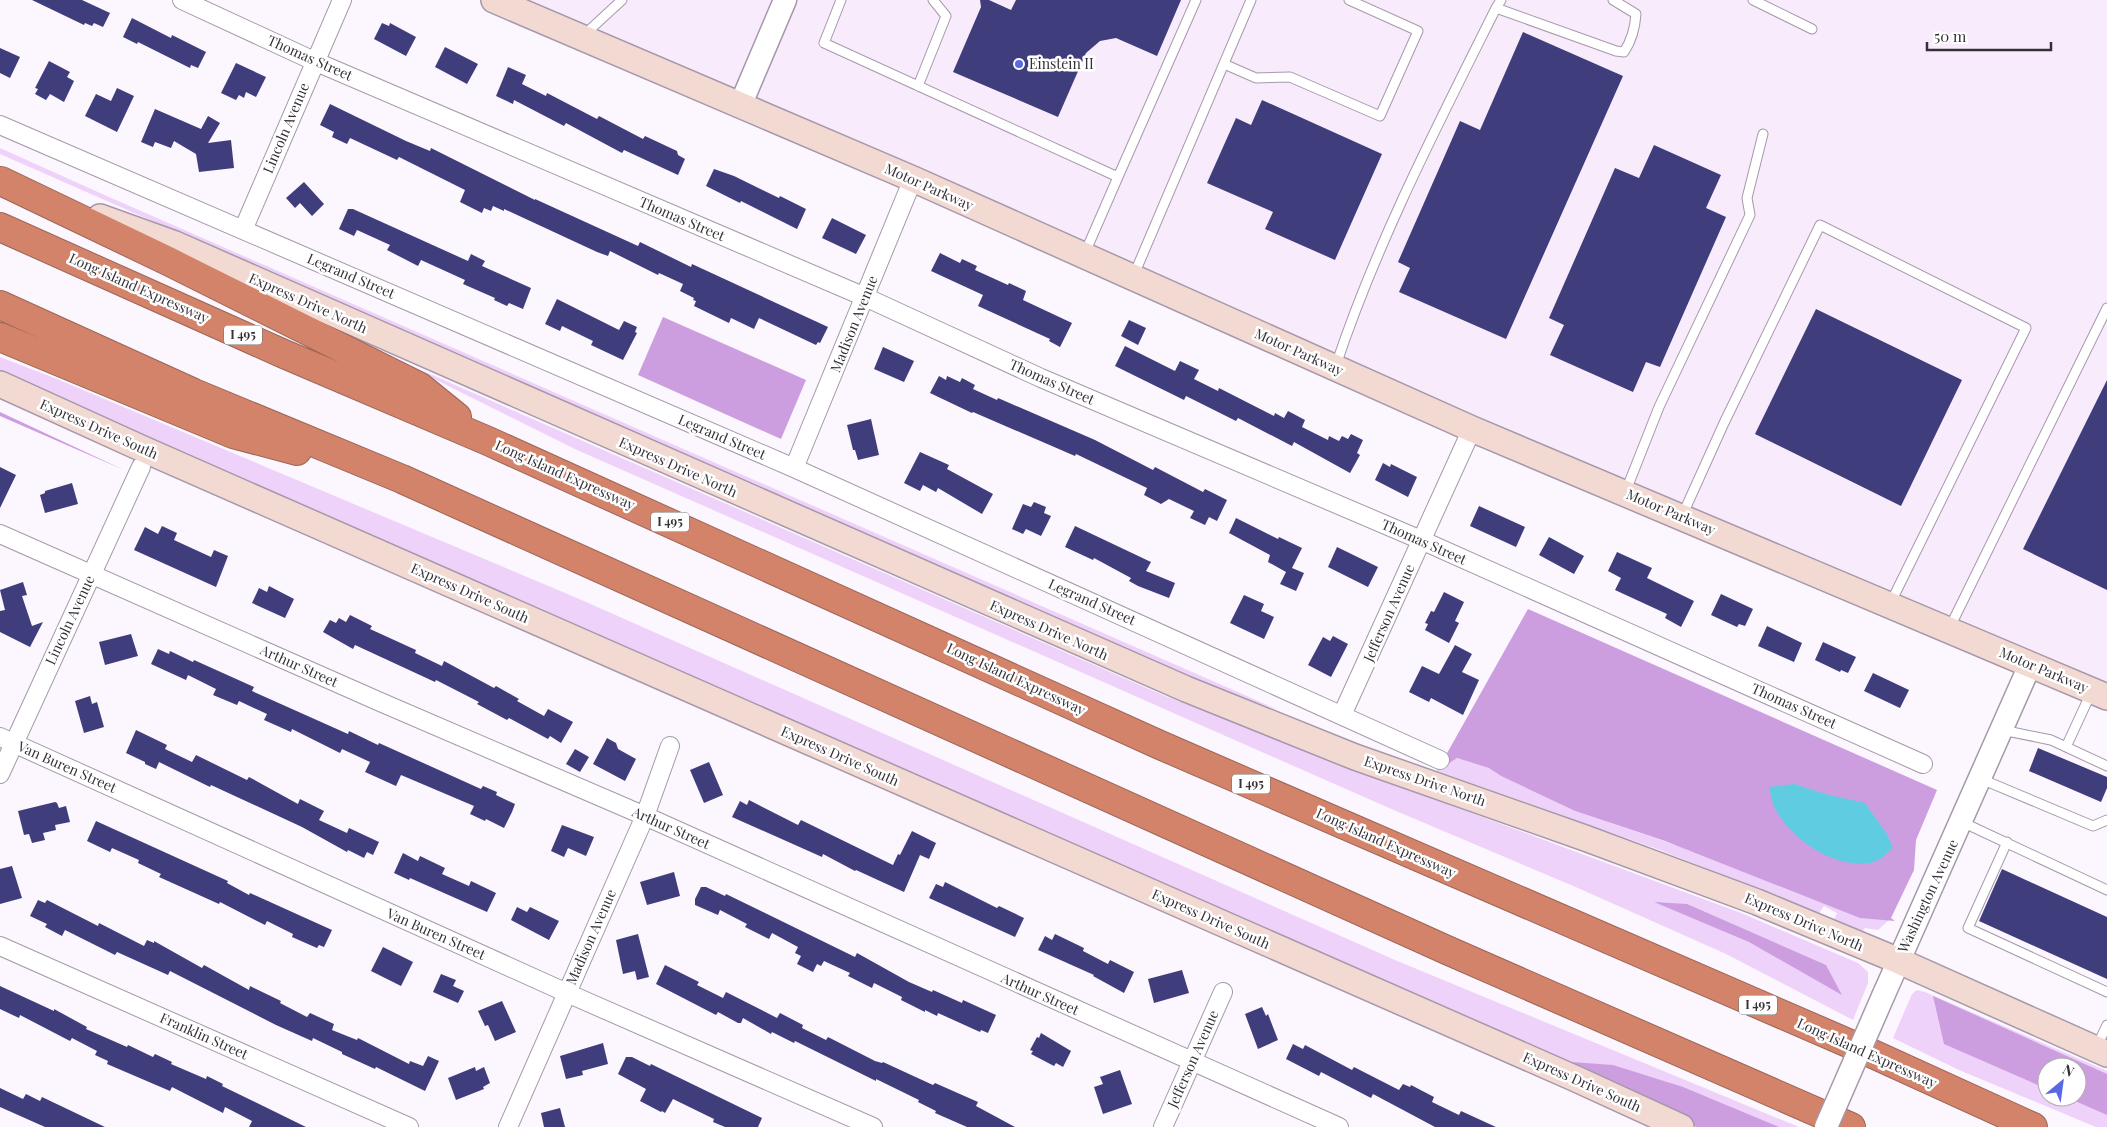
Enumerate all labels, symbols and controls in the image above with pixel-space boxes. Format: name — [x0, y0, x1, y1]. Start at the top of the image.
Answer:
scale bar — [1927, 20, 2051, 52]
text: 50 m — [1934, 26, 1967, 46]
street label: Thomas Street — [265, 30, 357, 85]
place label: Einstein II — [1029, 54, 1094, 73]
marker: Einstein II — [1013, 58, 1025, 70]
street label: Lincoln Avenue — [258, 80, 313, 176]
street label: Motor Parkway — [882, 159, 976, 215]
street label: Thomas Street — [636, 192, 729, 246]
street label: Long Island Expressway — [66, 248, 212, 327]
street label: Legrand Street — [304, 249, 399, 303]
street label: Express Drive North — [246, 268, 371, 337]
street label: Madison Avenue — [825, 273, 882, 375]
street label: Motor Parkway — [1252, 324, 1346, 380]
road number: I 495 — [224, 326, 262, 344]
street label: Thomas Street — [1007, 354, 1099, 409]
street label: Express Drive South — [37, 394, 162, 463]
street label: Legrand Street — [675, 410, 770, 464]
street label: Express Drive North — [616, 432, 741, 501]
street label: Long Island Expressway — [492, 435, 638, 514]
street label: Motor Parkway — [1624, 484, 1719, 539]
road number: I 495 — [651, 512, 689, 532]
street label: Thomas Street — [1379, 514, 1471, 569]
street label: Express Drive South — [408, 558, 533, 627]
street label: Jefferson Avenue — [1358, 561, 1419, 666]
street label: Lincoln Avenue — [41, 572, 99, 668]
street label: Legrand Street — [1046, 574, 1140, 630]
street label: Express Drive North — [987, 595, 1112, 664]
street label: Long Island Expressway — [944, 638, 1089, 719]
street label: Arthur Street — [256, 639, 342, 692]
street label: Motor Parkway — [1997, 642, 2092, 697]
street label: Thomas Street — [1749, 678, 1841, 733]
street label: Express Drive South — [778, 721, 903, 790]
street label: Van Buren Street — [14, 736, 120, 797]
street label: Express Drive North — [1362, 751, 1489, 811]
road number: I 495 — [1232, 774, 1270, 794]
street label: Arthur Street — [628, 801, 714, 854]
street label: Long Island Expressway — [1313, 803, 1459, 882]
street label: Washington Avenue — [1892, 836, 1962, 957]
street label: Express Drive South — [1149, 884, 1274, 953]
street label: Madison Avenue — [561, 886, 620, 988]
street label: Express Drive North — [1742, 888, 1867, 955]
street label: Van Buren Street — [383, 903, 489, 964]
street label: Arthur Street — [997, 967, 1083, 1020]
road number: I 495 — [1739, 996, 1777, 1014]
street label: Jefferson Avenue — [1162, 1007, 1223, 1112]
street label: Franklin Street — [157, 1008, 252, 1064]
street label: Long Island Expressway — [1794, 1013, 1940, 1092]
street label: Express Drive South — [1520, 1047, 1645, 1116]
north arrow — [2037, 1057, 2087, 1107]
text: N — [2060, 1059, 2078, 1081]

